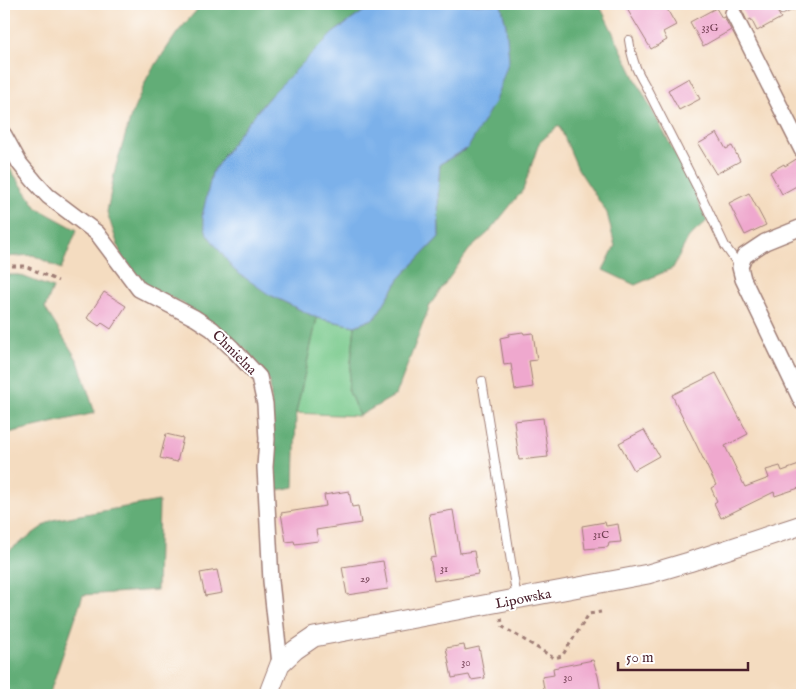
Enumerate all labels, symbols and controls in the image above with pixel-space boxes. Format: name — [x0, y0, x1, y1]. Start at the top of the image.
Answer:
house number: 33G — [702, 21, 719, 35]
street label: Chmielna — [208, 327, 261, 379]
house number: 31C — [593, 528, 609, 542]
house number: 31 — [440, 562, 448, 576]
house number: 29 — [360, 572, 370, 586]
street label: Lipowska — [494, 585, 553, 613]
scale bar — [618, 639, 748, 671]
text: 50 m — [626, 648, 654, 667]
house number: 30 — [461, 656, 471, 670]
house number: 30 — [563, 671, 573, 685]

